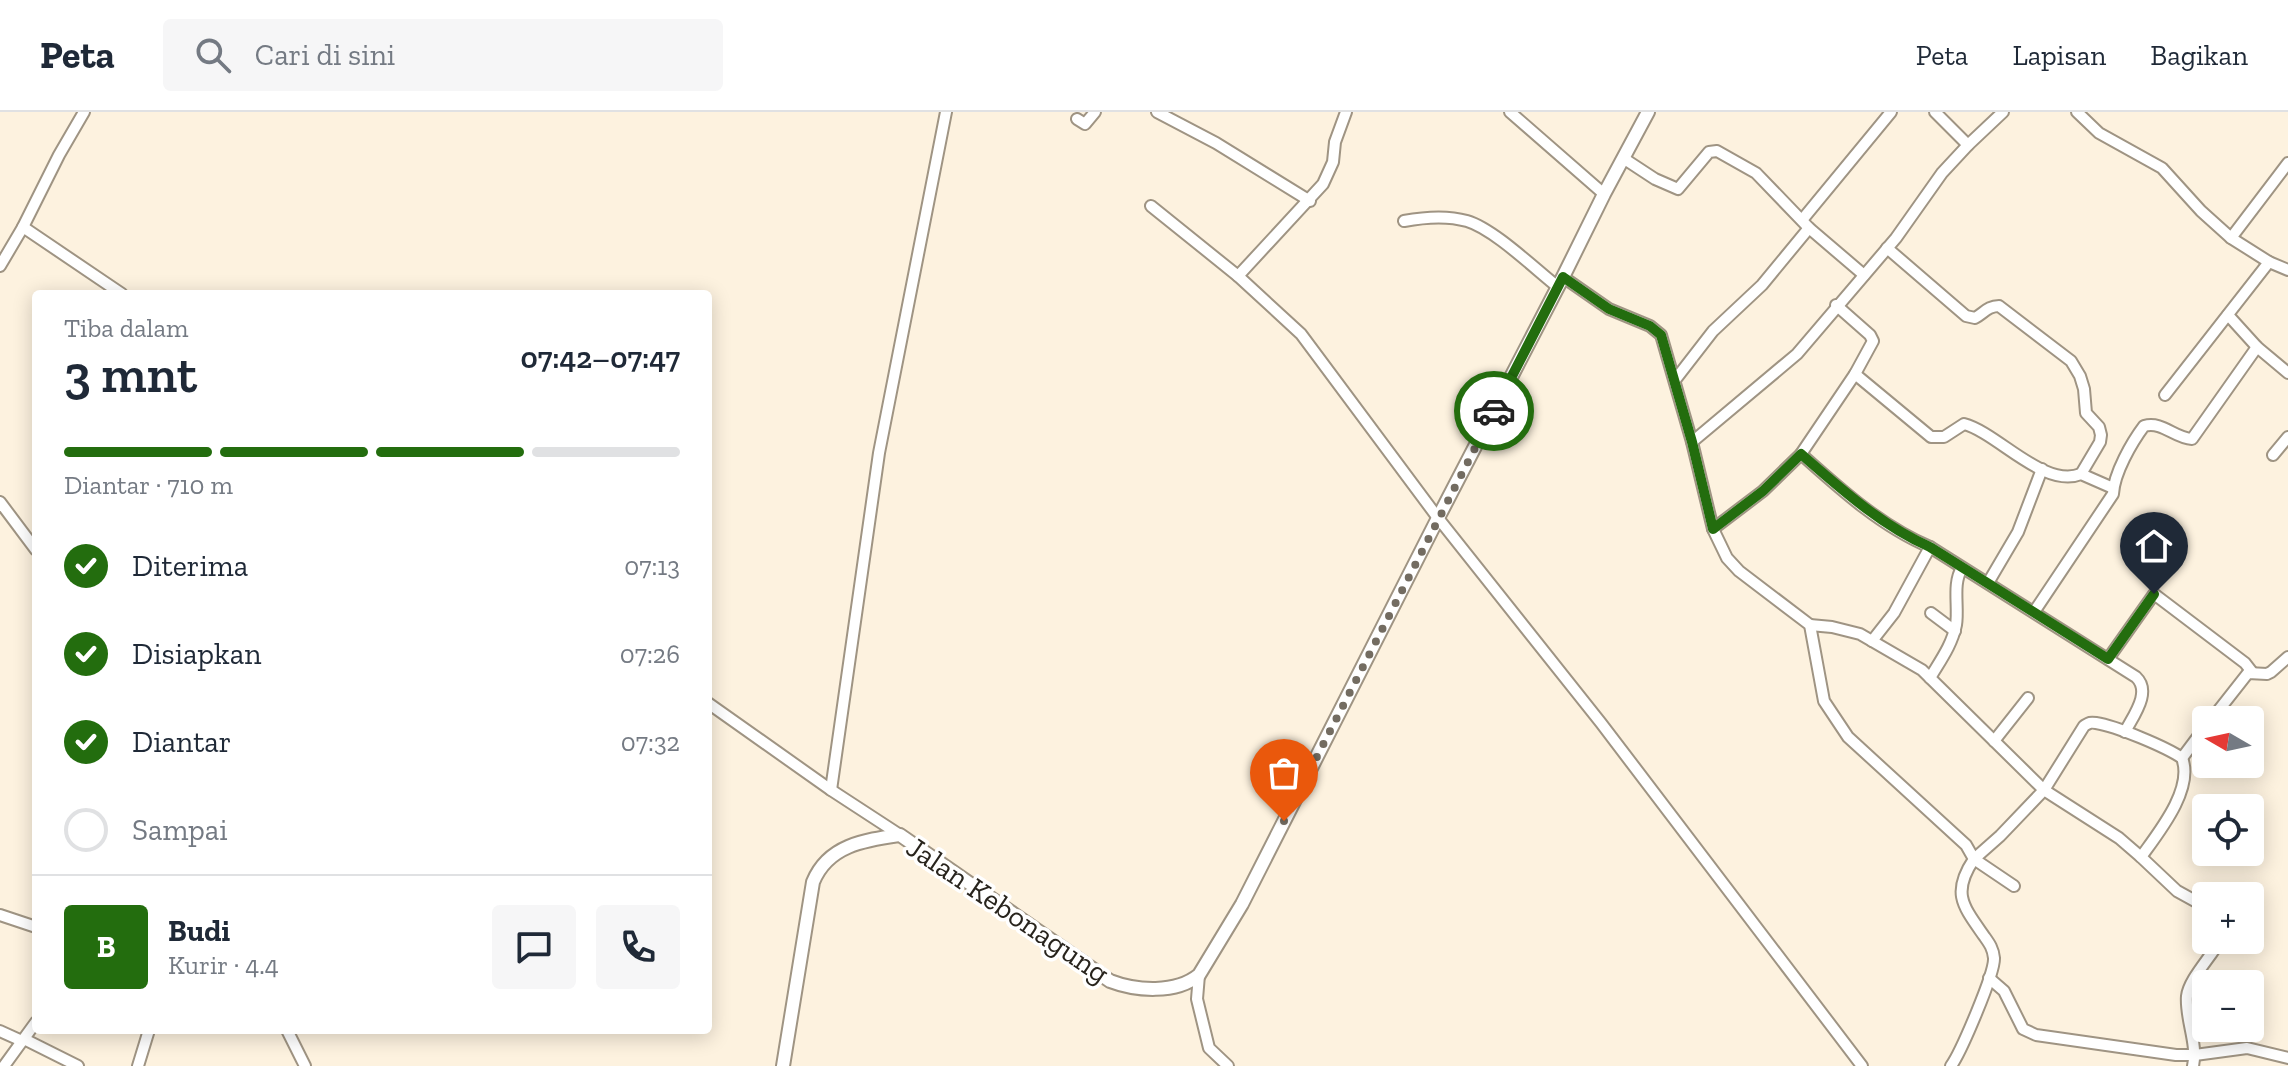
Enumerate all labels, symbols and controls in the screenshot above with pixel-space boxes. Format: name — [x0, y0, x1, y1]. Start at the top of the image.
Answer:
search box — [163, 19, 723, 91]
text: Peta — [40, 32, 115, 78]
icon: search — [191, 33, 235, 77]
text: Cari di sini — [255, 37, 395, 73]
text: Peta — [1916, 39, 1968, 72]
text: Lapisan — [2012, 39, 2106, 72]
text: Bagikan — [2150, 39, 2248, 72]
text: Tiba dalam — [64, 312, 189, 344]
text: 07:42–07:47 — [520, 340, 680, 376]
text: 3 mnt — [64, 343, 197, 405]
courier — [1454, 371, 1534, 451]
icon: car — [1472, 389, 1516, 433]
text: Diantar · 710 m — [64, 469, 233, 501]
pin — [2120, 512, 2188, 594]
icon: home — [2132, 524, 2176, 568]
icon: check — [64, 544, 108, 588]
text: Diterima — [132, 548, 248, 584]
text: 07:13 — [624, 550, 680, 582]
icon: check — [64, 632, 108, 676]
text: Disiapkan — [132, 636, 261, 672]
text: 07:26 — [620, 638, 680, 670]
north arrow — [2192, 706, 2264, 778]
map controls — [2192, 706, 2264, 1042]
icon: check — [64, 720, 108, 764]
text: Diantar — [132, 724, 231, 760]
text: 07:32 — [621, 726, 680, 758]
pin — [1250, 739, 1318, 821]
icon: bag — [1262, 751, 1306, 795]
button: locate — [2192, 794, 2264, 866]
text: Sampai — [132, 812, 228, 848]
street label: Jalan Kebonagung — [900, 829, 1116, 991]
button: + — [2192, 882, 2264, 954]
button: chat — [492, 905, 576, 989]
button: phone — [596, 905, 680, 989]
text: Budi — [168, 913, 230, 949]
text: B — [97, 929, 115, 965]
text: Kurir · 4.4 — [168, 949, 279, 981]
button: − — [2192, 970, 2264, 1042]

